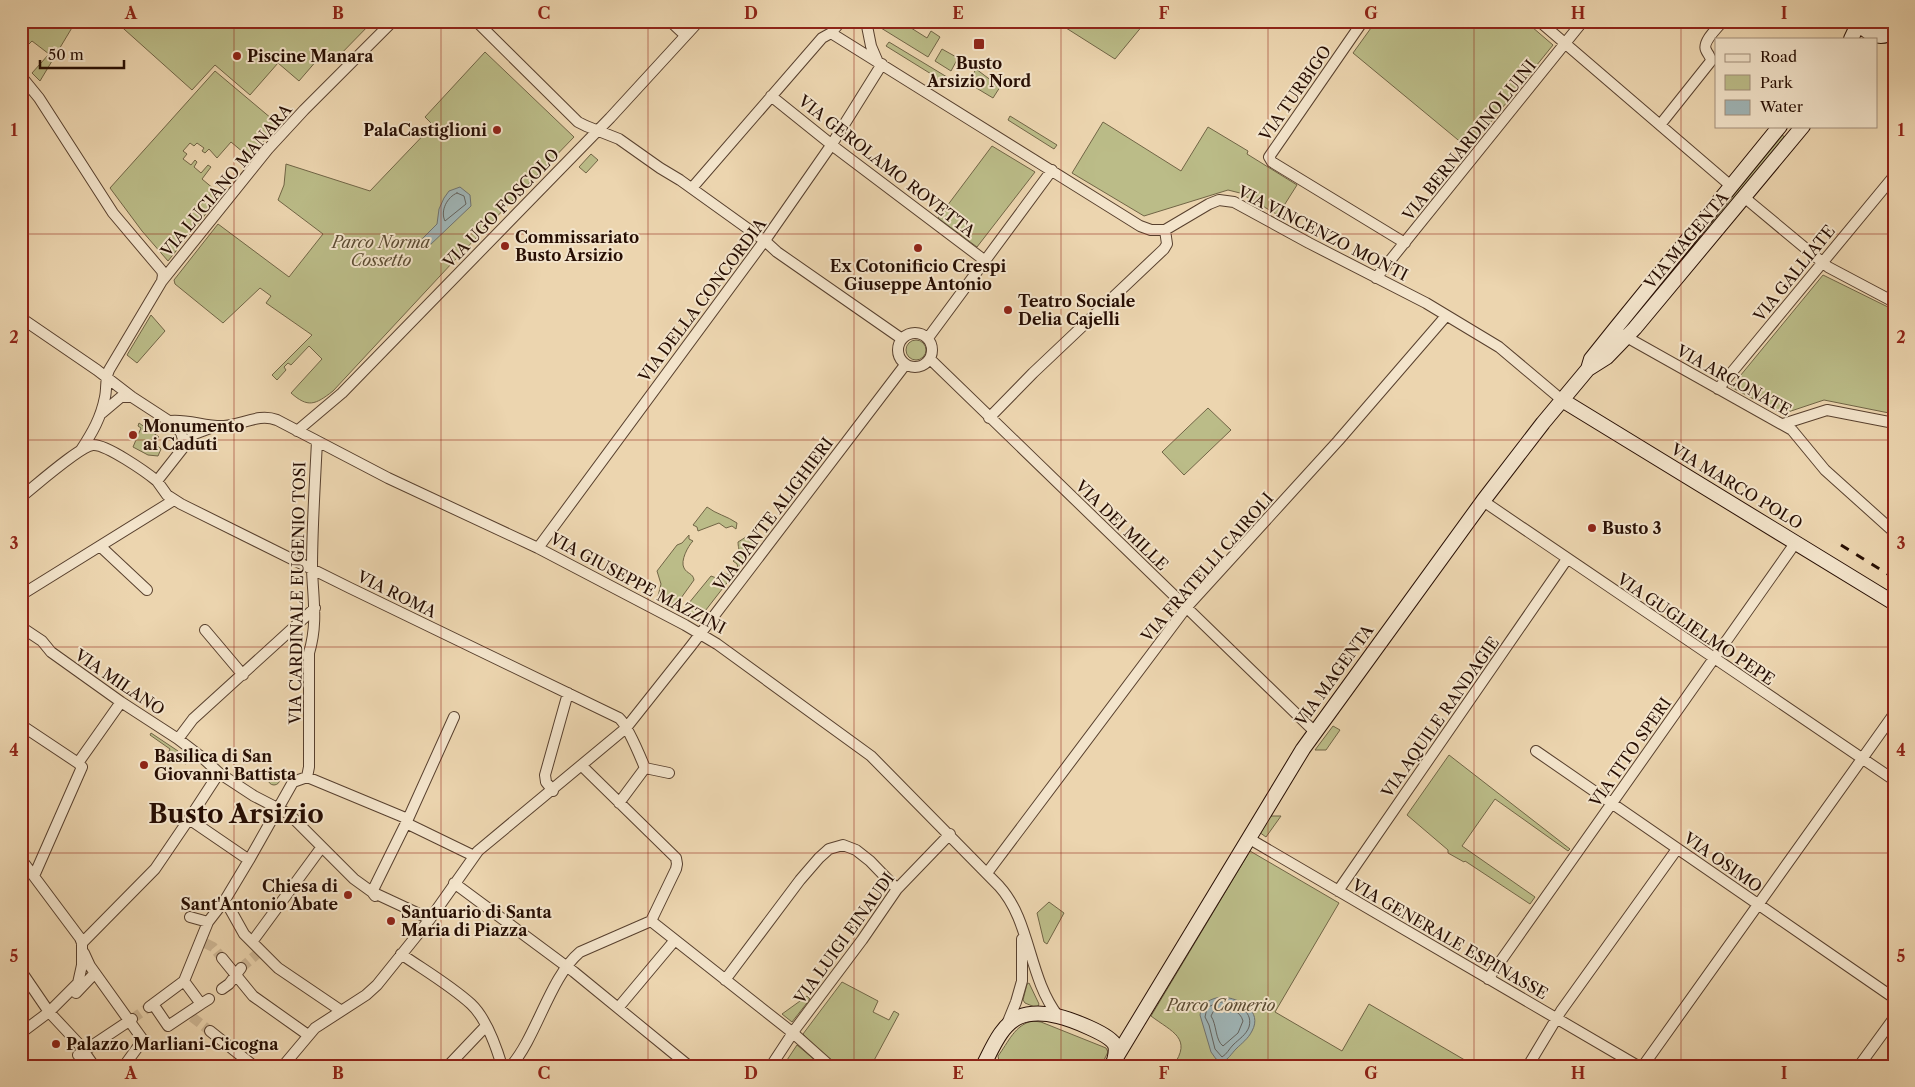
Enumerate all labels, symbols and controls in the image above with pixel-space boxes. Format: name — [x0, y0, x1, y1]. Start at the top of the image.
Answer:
text: A — [124, 3, 138, 23]
text: B — [332, 3, 344, 23]
text: C — [538, 3, 550, 23]
text: D — [744, 3, 758, 23]
text: E — [952, 3, 964, 23]
text: F — [1159, 3, 1170, 23]
text: G — [1364, 3, 1378, 23]
text: H — [1571, 3, 1585, 23]
text: I — [1781, 3, 1788, 23]
marker: Busto Arsizio Nord — [972, 37, 986, 51]
scale bar — [40, 38, 124, 70]
legend — [1715, 38, 1878, 128]
street label: VIA TURBIGO — [1254, 41, 1335, 145]
text: 50 m — [48, 45, 84, 64]
place label: Piscine Manara — [247, 46, 374, 66]
text: Road — [1760, 47, 1797, 66]
marker: Piscine Manara — [231, 50, 243, 62]
place label: Busto Arsizio Nord — [926, 53, 1031, 91]
street label: VIA BERNARDINO LUINI — [1397, 56, 1540, 225]
text: Park — [1760, 73, 1794, 92]
street label: VIA GEROLAMO ROVETTA — [794, 90, 980, 242]
text: Water — [1759, 97, 1804, 116]
street label: VIA LUCIANO MANARA — [156, 99, 296, 261]
text: 1 — [10, 120, 18, 140]
place label: PalaCastiglioni — [363, 120, 487, 140]
text: 1 — [1897, 120, 1905, 140]
marker: PalaCastiglioni — [491, 124, 503, 136]
street label: VIA UGO FOSCOLO — [438, 144, 563, 273]
street label: VIA VINCENZO MONTI — [1234, 181, 1411, 285]
street label: VIA MAGENTA — [1639, 187, 1733, 293]
street label: VIA DELLA CONCORDIA — [633, 213, 771, 387]
street label: VIA GALLIATE — [1748, 221, 1839, 326]
place label: Commissariato Busto Arsizio — [515, 227, 639, 265]
park label: Parco Norma Cossetto — [330, 232, 431, 270]
marker: Commissariato Busto Arsizio — [499, 240, 511, 252]
marker: Ex Cotonificio Crespi Giuseppe Antonio — [912, 242, 924, 254]
place label: Ex Cotonificio Crespi Giuseppe Antonio — [830, 256, 1007, 294]
place label: Teatro Sociale Delia Cajelli — [1018, 291, 1136, 329]
marker: Teatro Sociale Delia Cajelli — [1002, 304, 1014, 316]
text: 2 — [9, 327, 19, 347]
text: 2 — [1896, 327, 1906, 347]
street label: VIA ARCONATE — [1672, 340, 1795, 420]
place label: Monumento ai Caduti — [143, 416, 244, 454]
marker: Monumento ai Caduti — [127, 429, 139, 441]
street label: VIA DANTE ALIGHIERI — [708, 433, 837, 595]
street label: VIA MARCO POLO — [1667, 438, 1806, 533]
street label: VIA CARDINALE EUGENIO TOSI — [285, 461, 309, 726]
street label: VIA DEI MILLE — [1071, 475, 1173, 574]
street label: VIA FRATELLI CAIROLI — [1136, 488, 1277, 647]
place label: Busto 3 — [1602, 518, 1661, 538]
marker: Busto 3 — [1586, 522, 1598, 534]
street label: VIA GIUSEPPE MAZZINI — [546, 528, 729, 638]
text: 3 — [9, 533, 19, 553]
text: 3 — [1896, 533, 1906, 553]
street label: VIA ROMA — [353, 566, 441, 622]
street label: VIA GUGLIELMO PEPE — [1613, 568, 1779, 689]
street label: VIA MAGENTA — [1290, 620, 1378, 730]
street label: VIA AQUILE RANDAGIE — [1376, 633, 1503, 802]
street label: VIA MILANO — [70, 644, 169, 719]
street label: VIA TITO SPERI — [1584, 693, 1675, 811]
text: 4 — [9, 740, 19, 760]
text: 4 — [1896, 740, 1906, 760]
place label: Basilica di San Giovanni Battista — [154, 746, 297, 784]
marker: Basilica di San Giovanni Battista — [138, 759, 150, 771]
district label: Busto Arsizio — [148, 798, 324, 830]
street label: VIA OSIMO — [1679, 827, 1766, 896]
street label: VIA LUIGI EINAUDI — [789, 868, 898, 1008]
street label: VIA GENERALE ESPINASSE — [1348, 874, 1552, 1003]
place label: Chiesa di Sant'Antonio Abate — [181, 876, 338, 914]
marker: Chiesa di Sant'Antonio Abate — [342, 889, 354, 901]
place label: Santuario di Santa Maria di Piazza — [401, 902, 552, 940]
marker: Santuario di Santa Maria di Piazza — [385, 915, 397, 927]
text: 5 — [10, 946, 19, 966]
text: 5 — [1897, 946, 1906, 966]
park label: Parco Comerio — [1165, 995, 1276, 1015]
place label: Palazzo Marliani-Cicogna — [66, 1034, 279, 1054]
marker: Palazzo Marliani-Cicogna — [50, 1038, 62, 1050]
text: A — [124, 1063, 138, 1083]
text: B — [332, 1063, 344, 1083]
text: C — [538, 1063, 550, 1083]
text: D — [744, 1063, 758, 1083]
text: E — [952, 1063, 964, 1083]
text: F — [1159, 1063, 1170, 1083]
text: G — [1364, 1063, 1378, 1083]
text: H — [1571, 1063, 1585, 1083]
text: I — [1781, 1063, 1788, 1083]

